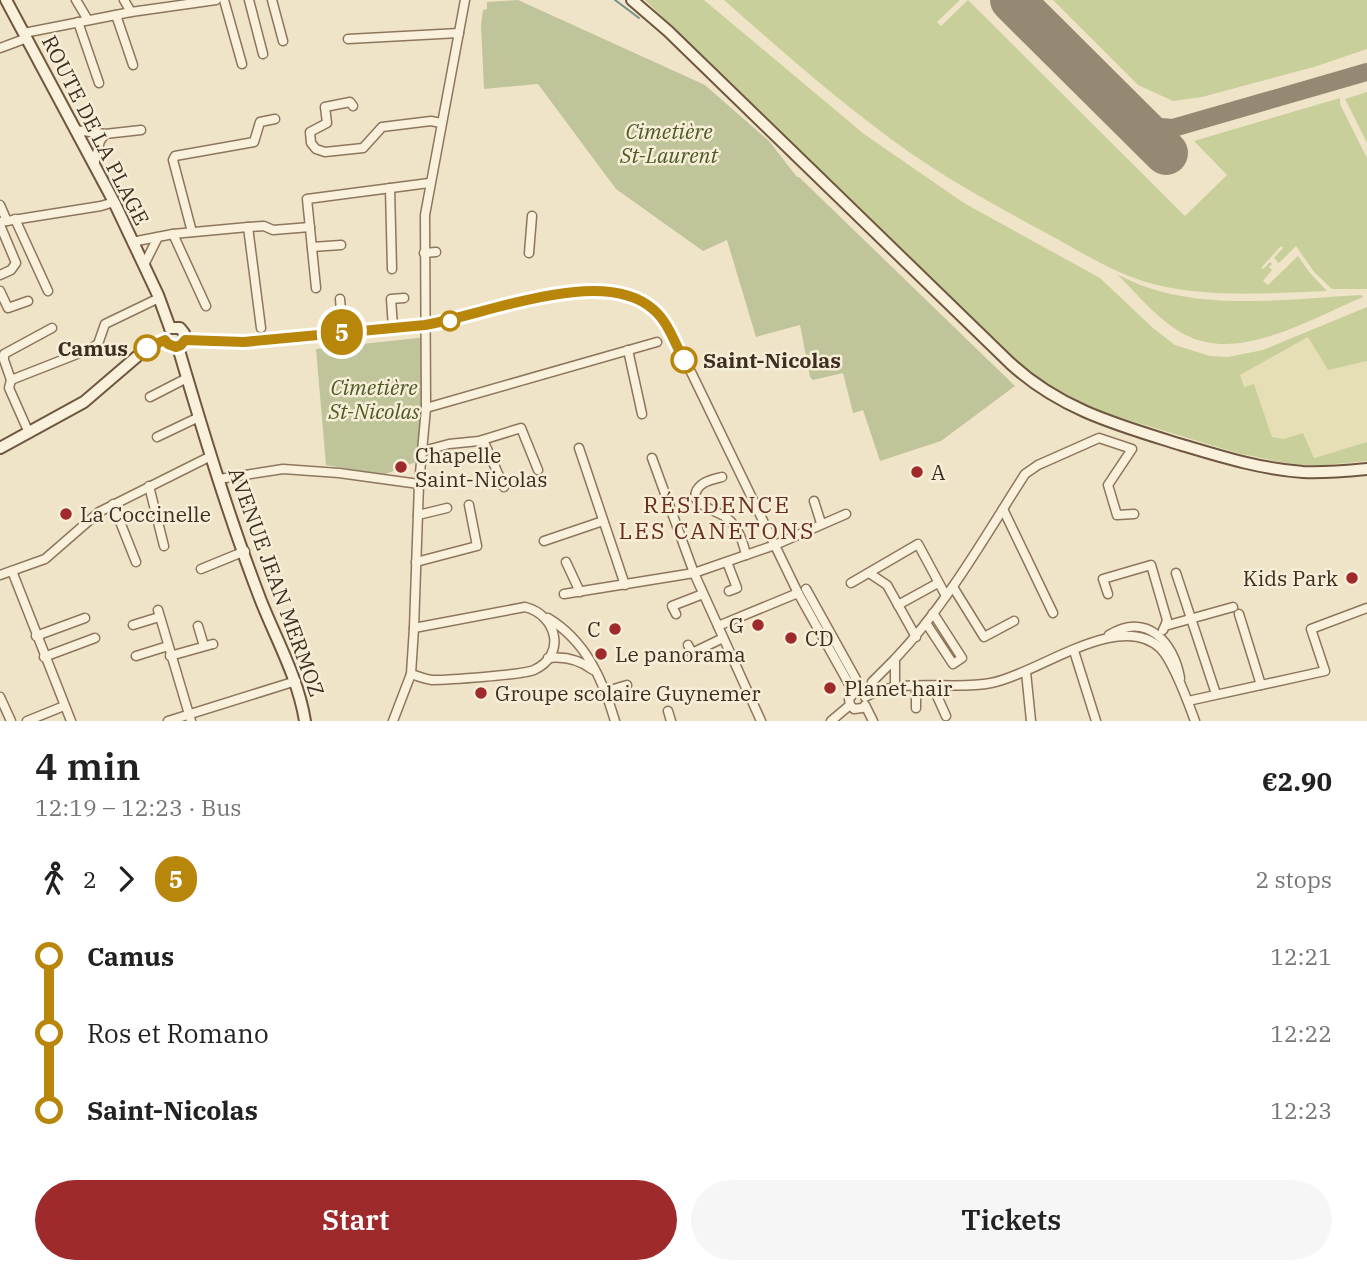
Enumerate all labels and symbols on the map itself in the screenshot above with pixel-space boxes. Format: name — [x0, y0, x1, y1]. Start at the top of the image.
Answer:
street label: ROUTE DE LA PLAGE — [36, 30, 156, 230]
park label: Cimetière St-Laurent — [619, 117, 718, 169]
line badge: 5 — [319, 309, 365, 355]
unlabelled marker — [440, 311, 460, 331]
place label: Camus — [58, 334, 128, 362]
marker: Camus — [134, 335, 160, 361]
place label: Saint-Nicolas — [703, 346, 841, 374]
marker: Saint-Nicolas — [671, 347, 697, 373]
park label: Cimetière St-Nicolas — [327, 373, 420, 425]
place label: Chapelle Saint-Nicolas — [415, 441, 548, 493]
place label: A — [931, 458, 946, 486]
marker: Chapelle Saint-Nicolas — [393, 459, 409, 475]
street label: AVENUE JEAN MERMOZ — [222, 464, 332, 700]
marker: A — [909, 464, 925, 480]
district label: RÉSIDENCE LES CANETONS — [619, 489, 815, 545]
place label: La Coccinelle — [80, 500, 211, 528]
marker: La Coccinelle — [58, 506, 74, 522]
place label: Kids Park — [1243, 564, 1339, 592]
marker: Kids Park — [1344, 570, 1360, 586]
place label: G — [729, 611, 744, 639]
place label: C — [587, 615, 601, 643]
marker: G — [750, 617, 766, 633]
marker: C — [607, 621, 623, 637]
place label: CD — [805, 624, 833, 652]
marker: CD — [783, 630, 799, 646]
place label: Le panorama — [615, 640, 746, 668]
marker: Le panorama — [593, 646, 609, 662]
place label: Planet hair — [844, 674, 953, 702]
place label: Groupe scolaire Guynemer — [495, 679, 761, 707]
marker: Planet hair — [822, 680, 838, 696]
marker: Groupe scolaire Guynemer — [473, 685, 489, 701]

